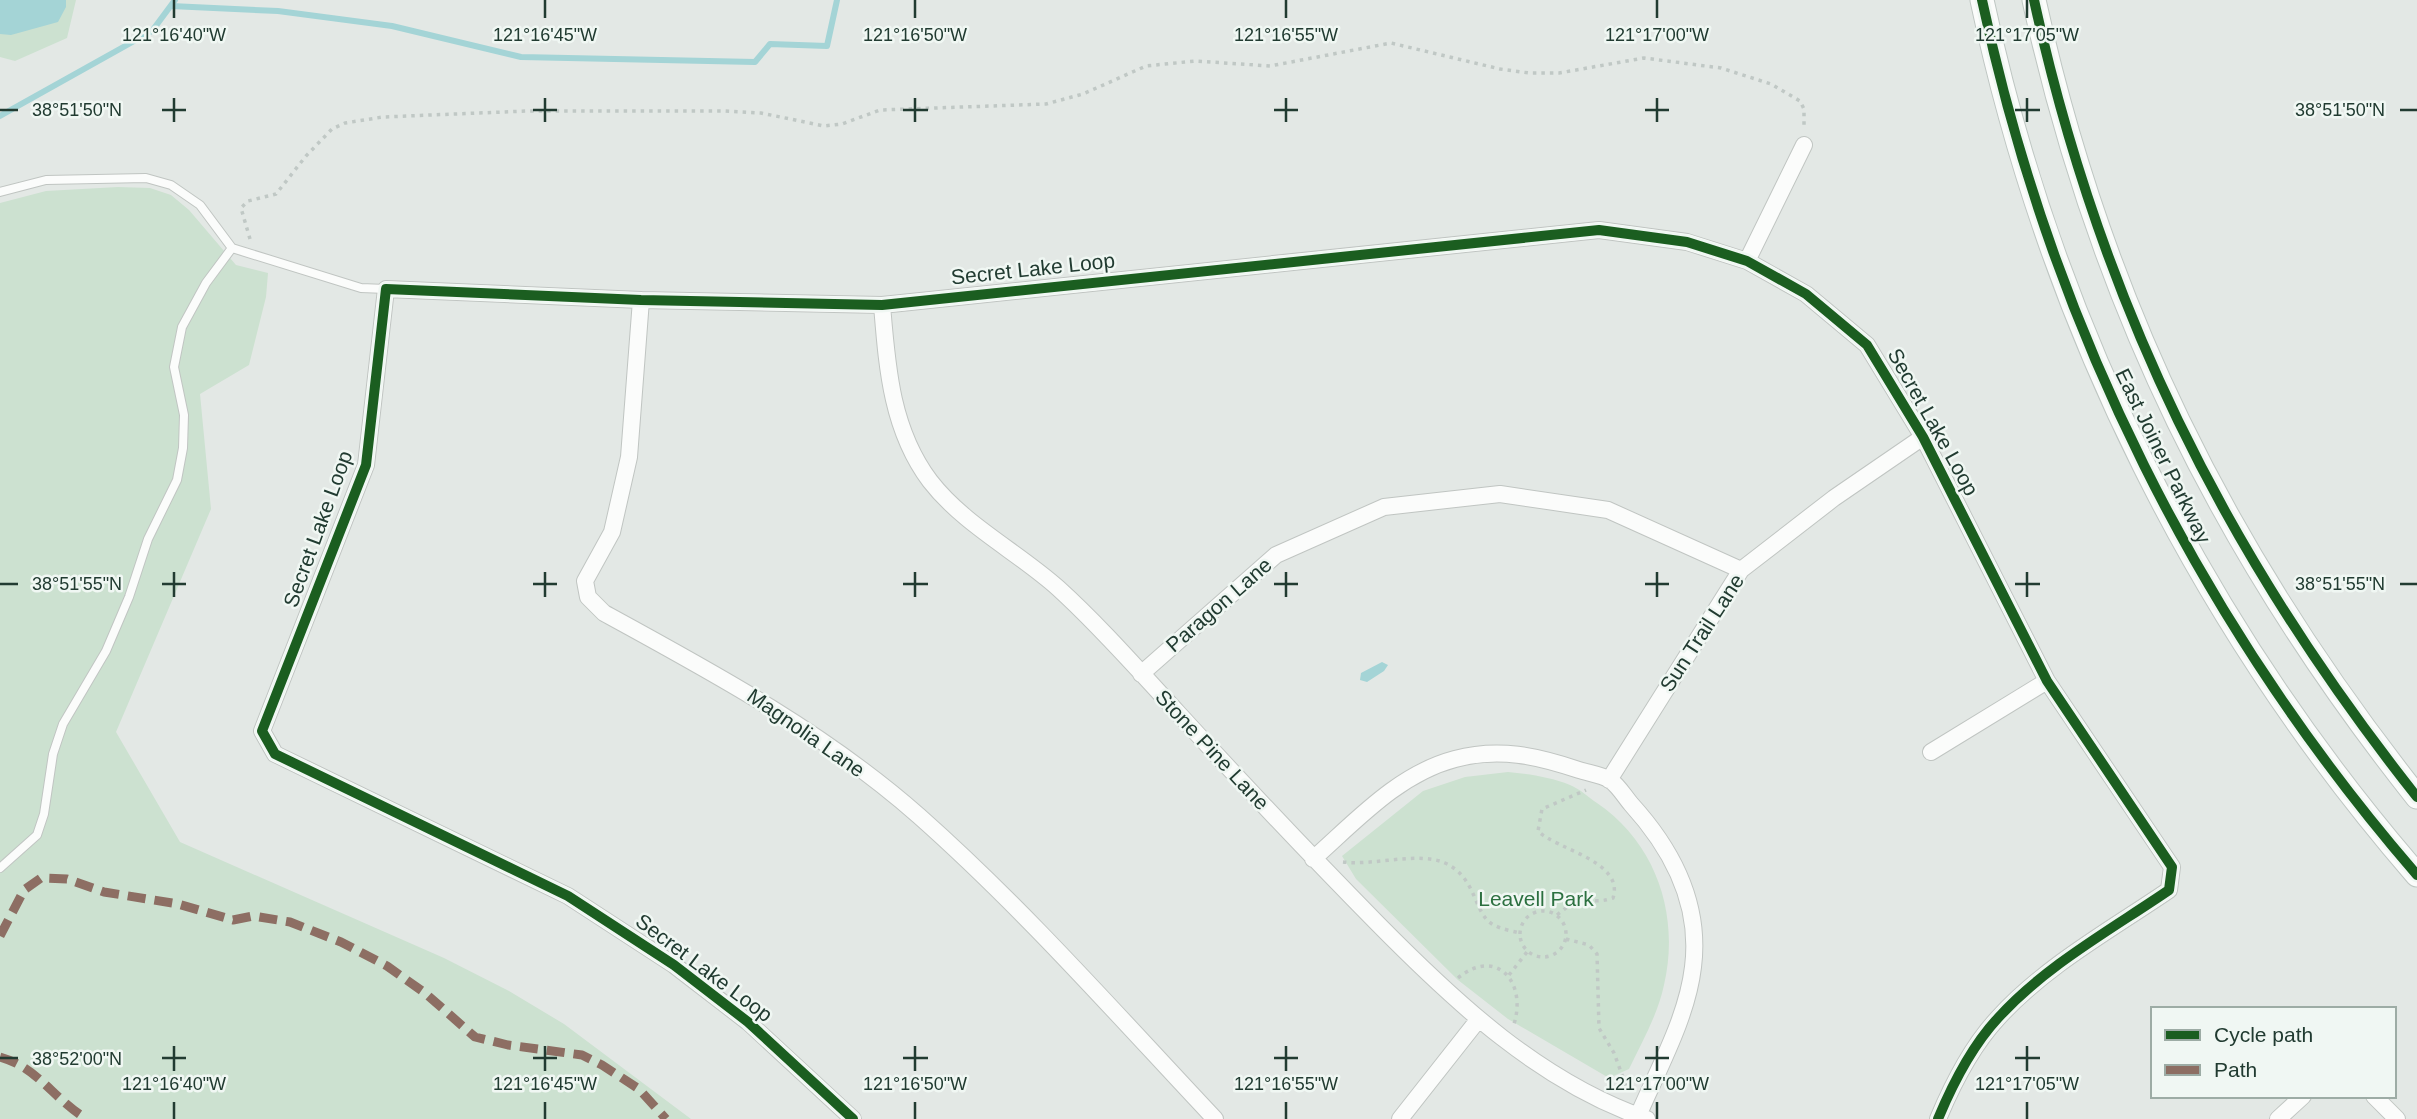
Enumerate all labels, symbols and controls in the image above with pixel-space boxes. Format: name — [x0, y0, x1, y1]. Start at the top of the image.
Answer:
text: 121°16'40"W — [122, 25, 226, 45]
text: 121°16'45"W — [493, 25, 597, 45]
text: 121°16'50"W — [863, 25, 967, 45]
text: 121°16'55"W — [1234, 25, 1338, 45]
text: 121°17'00"W — [1605, 25, 1709, 45]
text: 121°17'05"W — [1975, 25, 2079, 45]
text: 38°51'50"N — [32, 100, 122, 120]
text: 38°51'50"N — [2295, 100, 2385, 120]
street label: Secret Lake Loop — [950, 248, 1116, 289]
street label: Secret Lake Loop — [1883, 344, 1983, 499]
street label: East Joiner Parkway — [2111, 365, 2216, 547]
street label: Secret Lake Loop — [279, 448, 356, 610]
street label: Paragon Lane — [1161, 553, 1276, 657]
street label: Sun Trail Lane — [1655, 570, 1748, 696]
text: 38°51'55"N — [32, 574, 122, 594]
text: 38°51'55"N — [2295, 574, 2385, 594]
street label: Magnolia Lane — [743, 684, 869, 782]
street label: Stone Pine Lane — [1151, 685, 1274, 814]
park label: Leavell Park — [1478, 887, 1594, 910]
street label: Secret Lake Loop — [632, 909, 777, 1026]
legend — [2151, 1007, 2396, 1098]
text: Cycle path — [2214, 1023, 2313, 1046]
text: 38°52'00"N — [32, 1049, 122, 1069]
text: Path — [2214, 1058, 2257, 1081]
text: 121°16'40"W — [122, 1074, 226, 1094]
text: 121°16'45"W — [493, 1074, 597, 1094]
text: 121°16'50"W — [863, 1074, 967, 1094]
text: 121°16'55"W — [1234, 1074, 1338, 1094]
text: 121°17'00"W — [1605, 1074, 1709, 1094]
text: 121°17'05"W — [1975, 1074, 2079, 1094]

